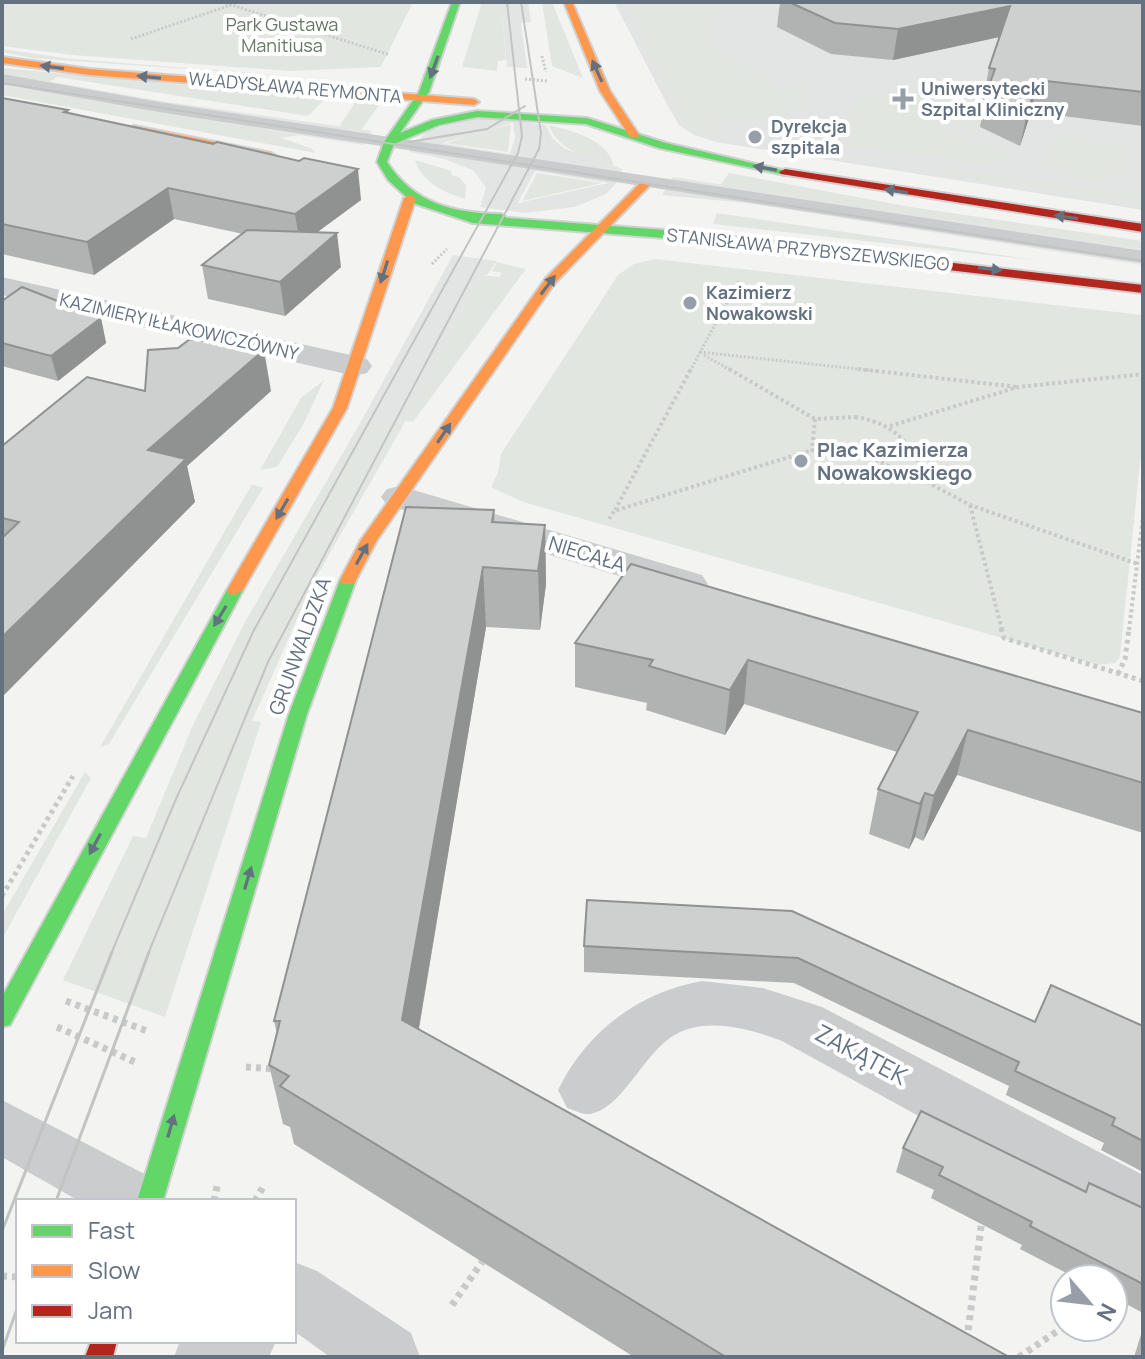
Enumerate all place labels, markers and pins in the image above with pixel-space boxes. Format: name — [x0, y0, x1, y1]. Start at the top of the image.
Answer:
place label: Uniwersytecki Szpital Kliniczny — [921, 76, 1064, 121]
marker: Uniwersytecki Szpital Kliniczny — [892, 88, 914, 110]
place label: Dyrekcja szpitala — [771, 114, 847, 159]
marker: Dyrekcja szpitala — [746, 128, 764, 146]
place label: Kazimierz Nowakowski — [706, 280, 813, 325]
marker: Kazimierz Nowakowski — [681, 294, 699, 312]
place label: Plac Kazimierza Nowakowskiego — [817, 436, 972, 486]
marker: Plac Kazimierza Nowakowskiego — [792, 452, 810, 470]

